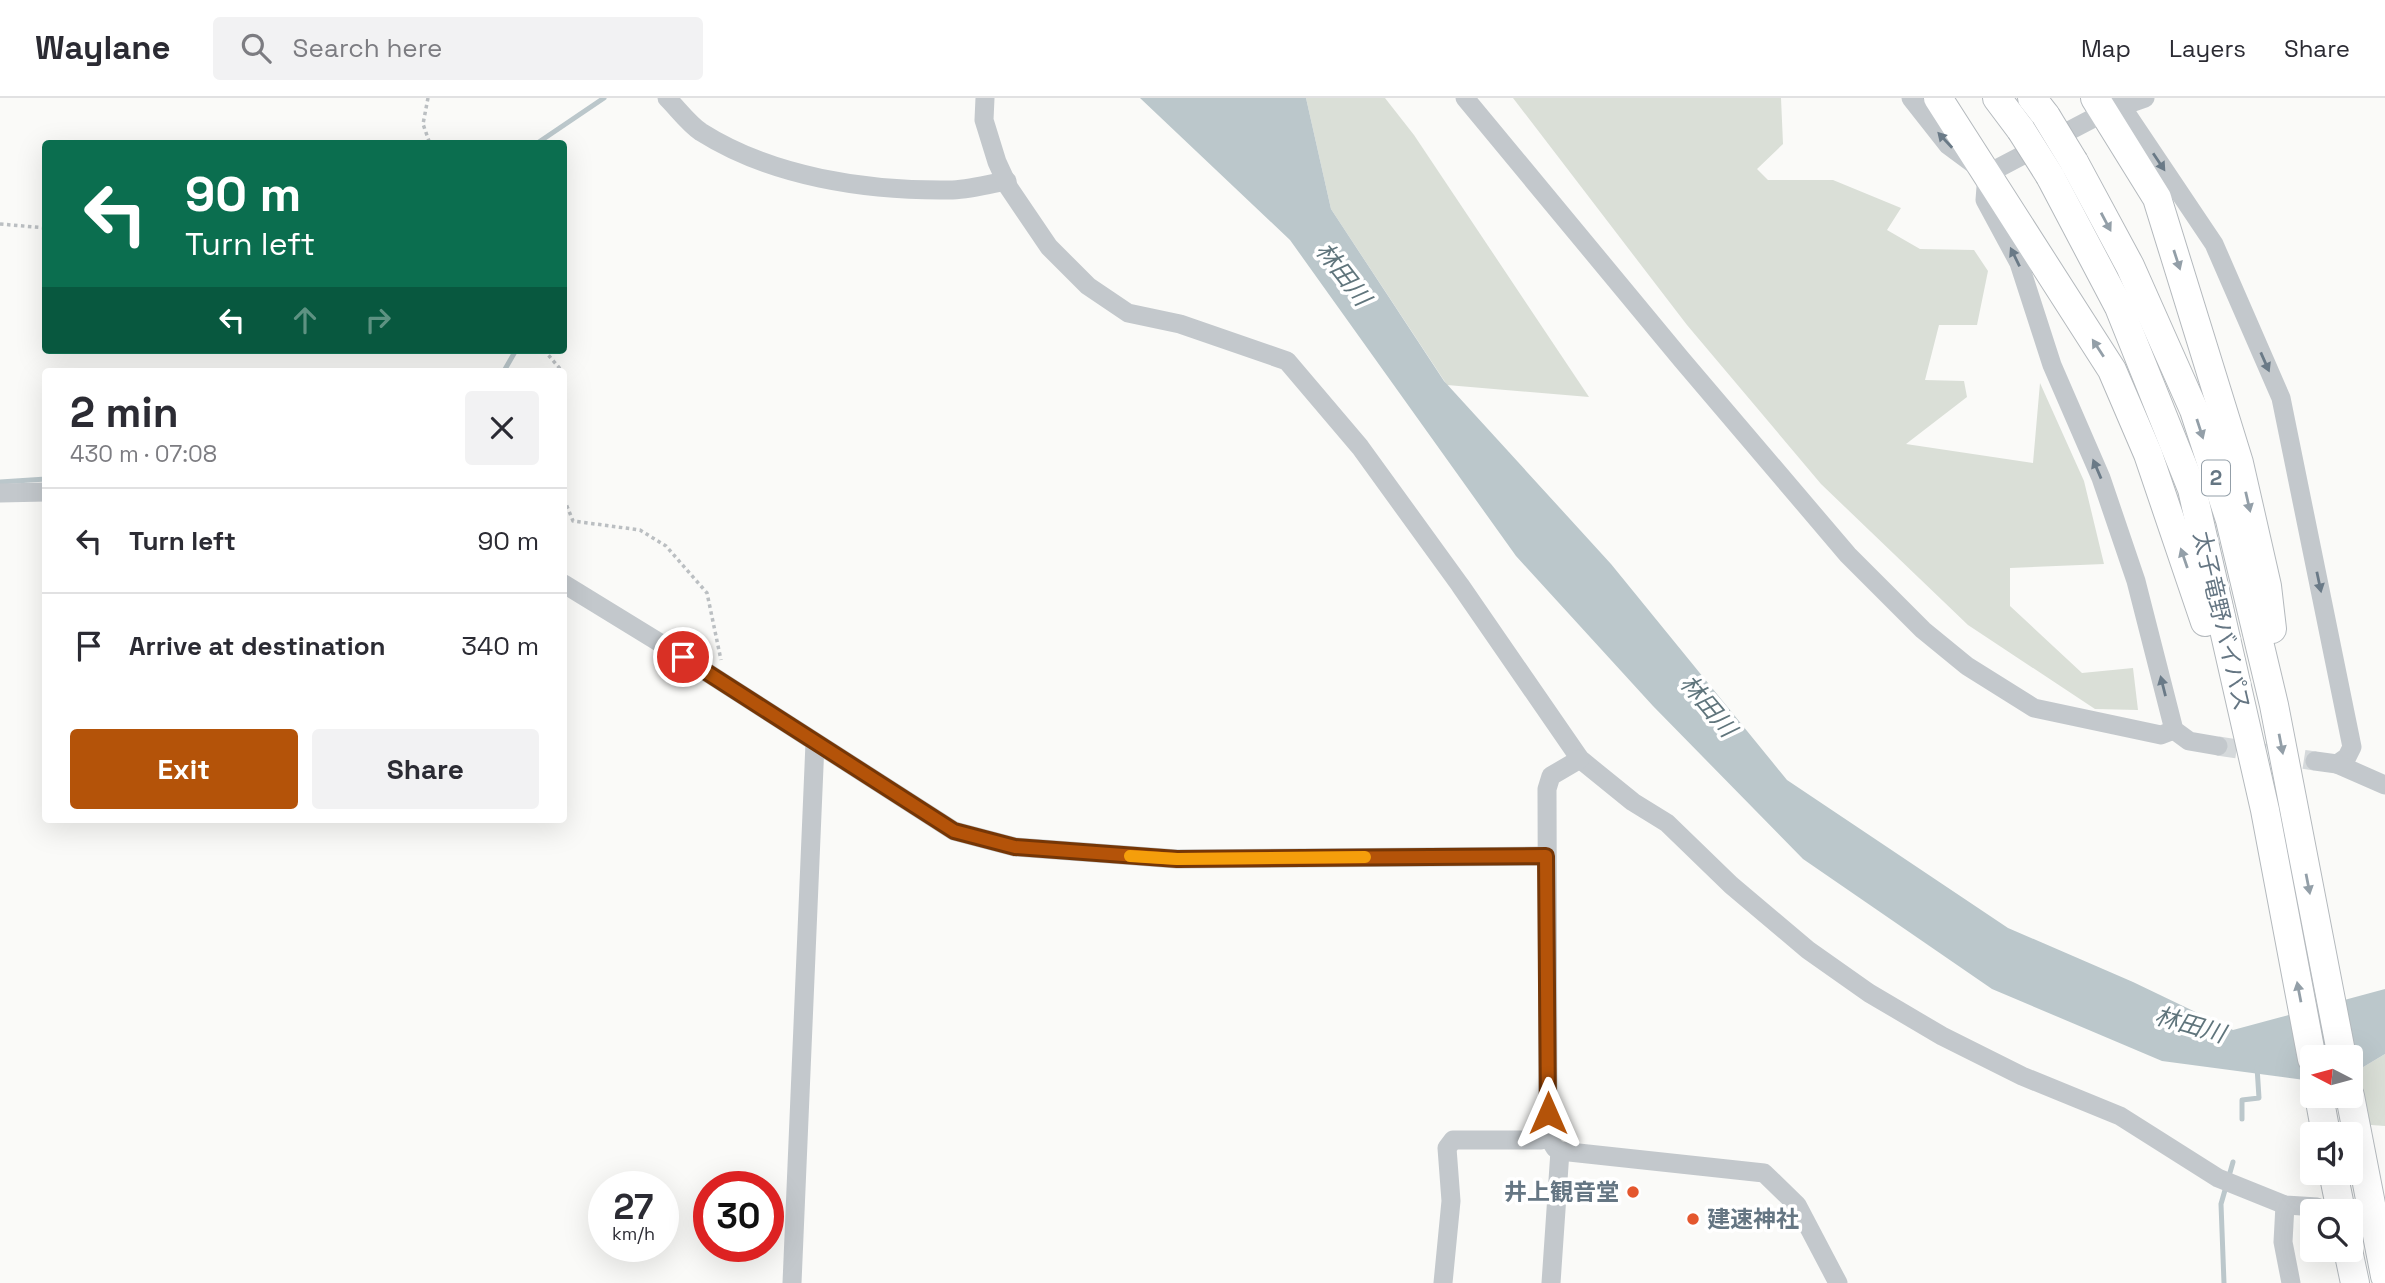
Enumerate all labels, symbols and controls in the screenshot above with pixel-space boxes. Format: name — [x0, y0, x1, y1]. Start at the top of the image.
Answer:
search box — [213, 17, 703, 80]
text: Waylane — [35, 27, 171, 69]
icon: search — [237, 29, 275, 67]
text: Search here — [293, 31, 442, 65]
text: Map — [2081, 33, 2131, 64]
text: Layers — [2169, 33, 2246, 64]
text: Share — [2284, 33, 2350, 64]
one-way arrow — [1938, 132, 1954, 149]
one-way arrow — [2152, 152, 2165, 171]
text: 90 m — [185, 163, 301, 225]
icon: left — [70, 168, 161, 259]
one-way arrow — [2100, 212, 2112, 232]
text: Turn left — [185, 224, 315, 264]
water label: 林田川 — [1309, 236, 1380, 314]
one-way arrow — [2010, 247, 2021, 267]
one-way arrow — [2172, 250, 2182, 271]
icon: left — [213, 301, 251, 339]
icon: ahead — [286, 301, 324, 339]
icon: right — [359, 301, 397, 339]
one-way arrow — [2092, 339, 2105, 358]
one-way arrow — [2260, 351, 2271, 372]
text: 2 min — [70, 386, 179, 439]
button: close — [465, 391, 539, 465]
one-way arrow — [2195, 419, 2206, 440]
text: 430 m · 07:08 — [70, 439, 217, 469]
one-way arrow — [2091, 458, 2102, 479]
road number: 2 — [2202, 460, 2230, 496]
one-way arrow — [2243, 491, 2254, 513]
icon: left — [70, 522, 108, 560]
text: Turn left — [129, 524, 236, 558]
text: 90 m — [477, 524, 539, 558]
street label: 太子竜野バイパス — [2187, 528, 2257, 714]
one-way arrow — [2178, 548, 2189, 569]
one-way arrow — [2313, 571, 2324, 593]
icon: arrive — [70, 627, 108, 665]
pin — [653, 627, 713, 687]
text: Arrive at destination — [129, 629, 386, 663]
text: 340 m — [461, 629, 539, 663]
icon: arrive — [664, 638, 702, 676]
water label: 林田川 — [1673, 668, 1745, 746]
one-way arrow — [2157, 675, 2168, 697]
button: Exit — [70, 729, 298, 809]
button: Share — [312, 729, 539, 809]
one-way arrow — [2276, 733, 2287, 755]
one-way arrow — [2303, 873, 2314, 895]
one-way arrow — [2293, 981, 2304, 1003]
water label: 林田川 — [2151, 1000, 2232, 1050]
north arrow — [2300, 1045, 2362, 1108]
map controls — [2300, 1045, 2363, 1262]
position arrow — [1511, 1076, 1585, 1150]
button: sound — [2300, 1122, 2363, 1185]
speed limit sign: 30 — [693, 1171, 784, 1262]
place label: 井上観音堂 — [1504, 1177, 1619, 1207]
marker: 井上観音堂 — [1625, 1184, 1641, 1200]
text: 27 — [614, 1185, 653, 1229]
button: search — [2300, 1199, 2363, 1262]
place label: 建速神社 — [1707, 1204, 1799, 1234]
marker: 建速神社 — [1685, 1211, 1701, 1227]
text: km/h — [612, 1222, 655, 1245]

